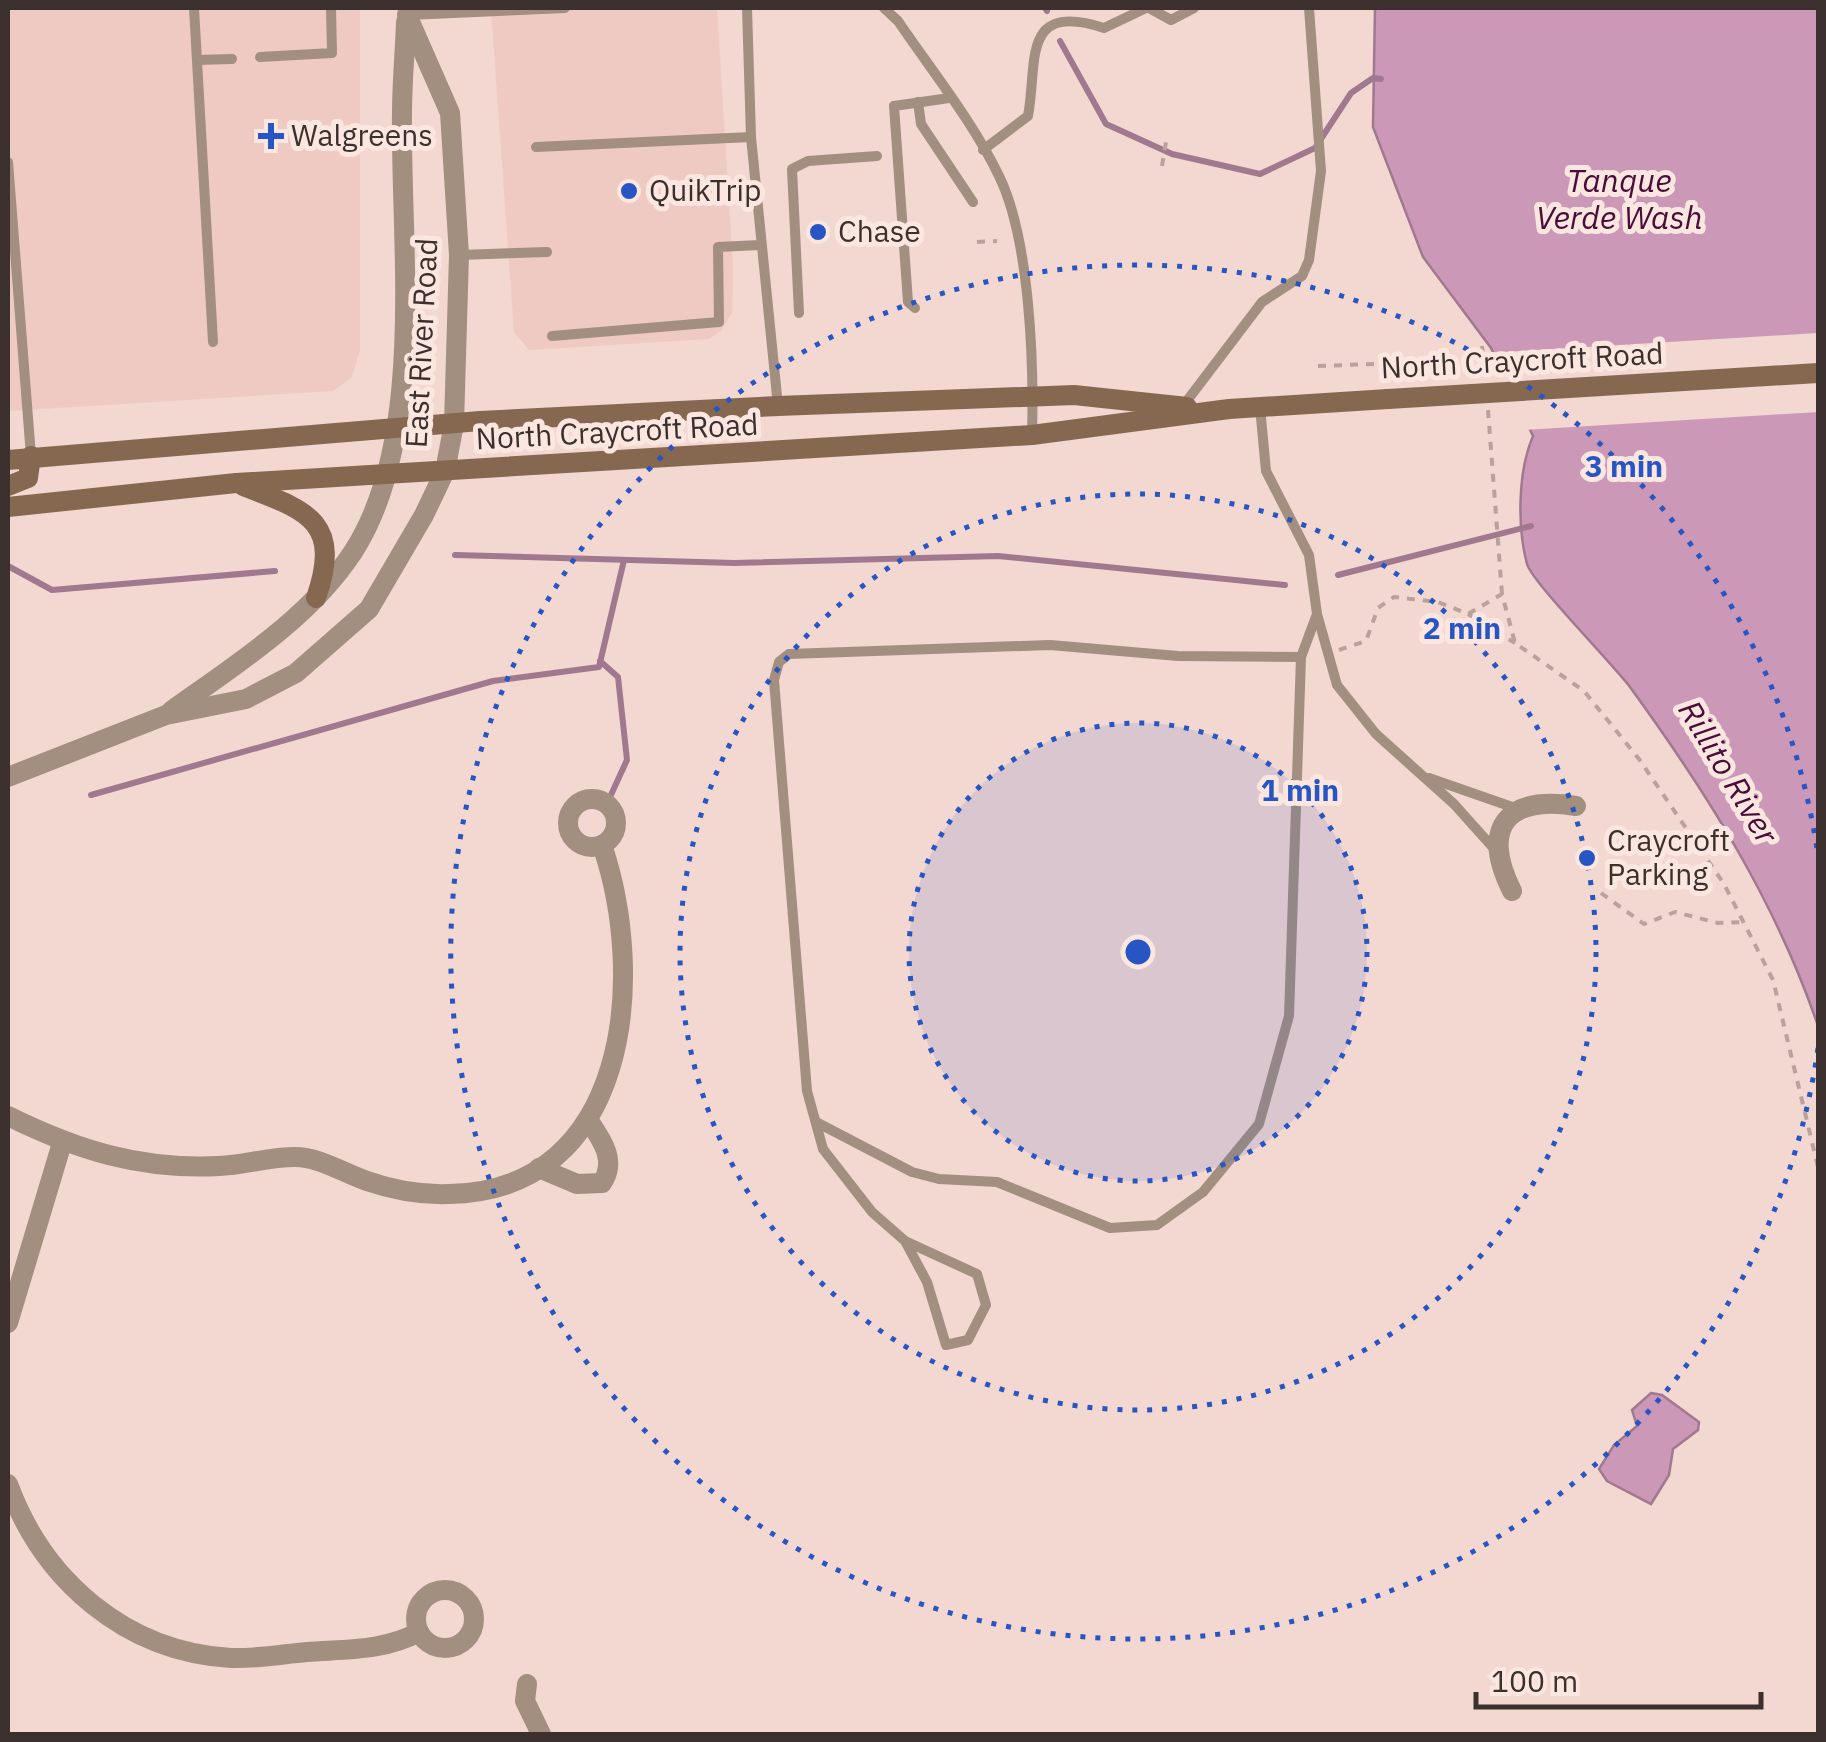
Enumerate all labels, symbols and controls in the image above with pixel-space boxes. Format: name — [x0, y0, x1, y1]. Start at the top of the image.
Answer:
place label: Walgreens — [291, 115, 433, 154]
marker: Walgreens — [260, 125, 282, 147]
water label: Tanque Verde Wash — [1535, 159, 1703, 238]
place label: QuikTrip — [649, 170, 761, 209]
marker: QuikTrip — [618, 180, 640, 202]
place label: Chase — [838, 211, 921, 250]
marker: Chase — [807, 221, 829, 243]
street label: East River Road — [396, 237, 445, 449]
street label: North Craycroft Road — [1380, 333, 1664, 386]
street label: North Craycroft Road — [475, 404, 759, 457]
text: 3 min — [1585, 446, 1663, 485]
text: 2 min — [1423, 608, 1501, 647]
water label: Rillito River — [1670, 692, 1789, 852]
text: 1 min — [1261, 770, 1339, 809]
place label: Craycroft Parking — [1607, 820, 1730, 893]
marker: Craycroft Parking — [1576, 847, 1598, 869]
centre of rings — [1120, 934, 1156, 970]
scale bar — [1476, 1647, 1761, 1709]
text: 100 m — [1491, 1661, 1578, 1700]

